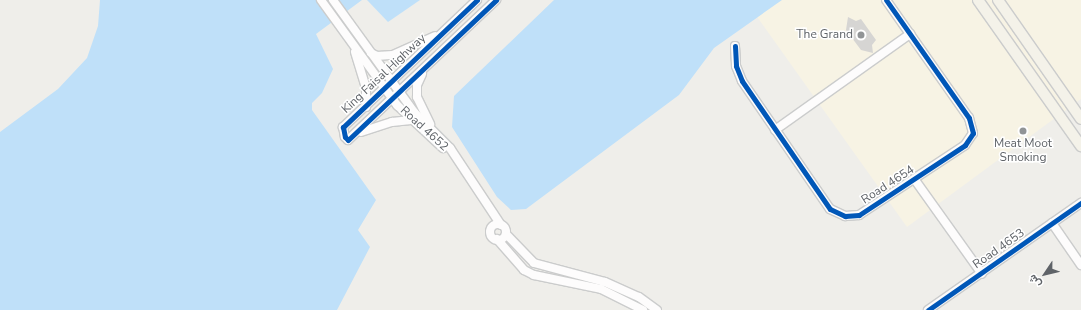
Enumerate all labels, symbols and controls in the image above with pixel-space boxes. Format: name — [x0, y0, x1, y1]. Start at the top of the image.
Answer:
place label: The Grand — [796, 28, 853, 42]
marker: The Grand — [856, 30, 866, 40]
street label: King Faisal Highway — [339, 31, 429, 117]
street label: Road 4652 — [397, 104, 451, 154]
marker: Meat Moot Smoking — [1018, 126, 1028, 136]
place label: Meat Moot Smoking — [994, 137, 1052, 165]
street label: Road 4654 — [859, 163, 917, 207]
street label: Road 4653 — [970, 226, 1028, 272]
north arrow — [1025, 254, 1065, 294]
text: ش — [1025, 271, 1045, 291]

